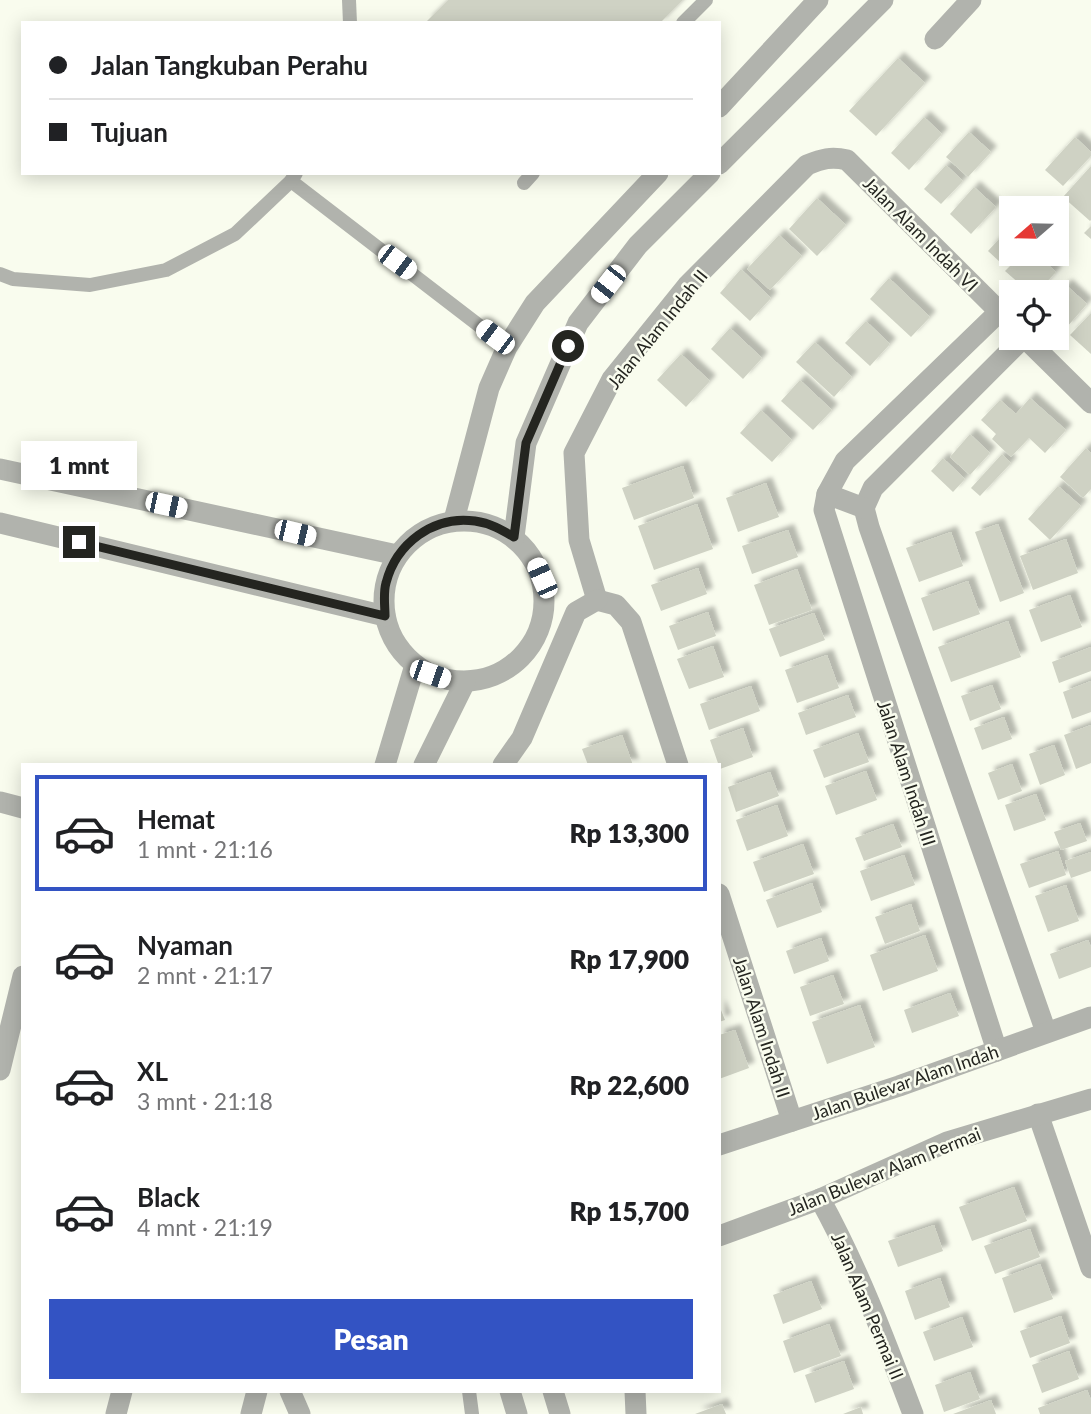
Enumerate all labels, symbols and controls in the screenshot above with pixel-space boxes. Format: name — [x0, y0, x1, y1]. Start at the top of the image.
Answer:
text: Jalan Tangkuban Perahu — [91, 49, 368, 81]
text: Tujuan — [91, 116, 168, 148]
street label: Jalan Alam Indah VI — [859, 172, 983, 296]
north arrow — [999, 196, 1069, 266]
map controls — [999, 196, 1069, 350]
car — [374, 241, 421, 283]
car — [587, 261, 630, 307]
street label: Jalan Alam Indah II — [602, 265, 712, 393]
button: locate — [999, 280, 1069, 350]
car — [472, 316, 519, 358]
route start — [552, 330, 584, 362]
callout: 1 mnt — [21, 440, 137, 490]
text: 1 mnt — [49, 451, 109, 479]
car — [144, 490, 189, 520]
car — [273, 518, 318, 548]
route end — [63, 526, 95, 558]
car — [524, 555, 561, 601]
car — [407, 657, 454, 691]
street label: Jalan Alam Indah III — [873, 697, 941, 849]
icon: car — [53, 802, 116, 865]
text: Hemat — [137, 803, 215, 835]
text: Rp 13,300 — [569, 817, 689, 849]
text: 1 mnt · 21:16 — [137, 835, 273, 863]
icon: car — [53, 928, 116, 991]
text: Nyaman — [137, 929, 233, 961]
text: Rp 17,900 — [569, 943, 689, 975]
street label: Jalan Alam Indah II — [729, 954, 795, 1100]
text: 2 mnt · 21:17 — [137, 961, 273, 989]
street label: Jalan Bulevar Alam Indah — [809, 1040, 1001, 1124]
icon: car — [53, 1054, 116, 1117]
text: XL — [137, 1055, 168, 1087]
text: Rp 22,600 — [569, 1069, 689, 1101]
text: 3 mnt · 21:18 — [137, 1087, 273, 1115]
street label: Jalan Bulevar Alam Permai — [784, 1122, 984, 1220]
icon: car — [53, 1180, 116, 1243]
text: Black — [137, 1181, 200, 1213]
text: Rp 15,700 — [569, 1195, 689, 1227]
text: 4 mnt · 21:19 — [137, 1213, 273, 1241]
street label: Jalan Alam Permai II — [827, 1229, 909, 1383]
button: Pesan — [49, 1299, 693, 1379]

